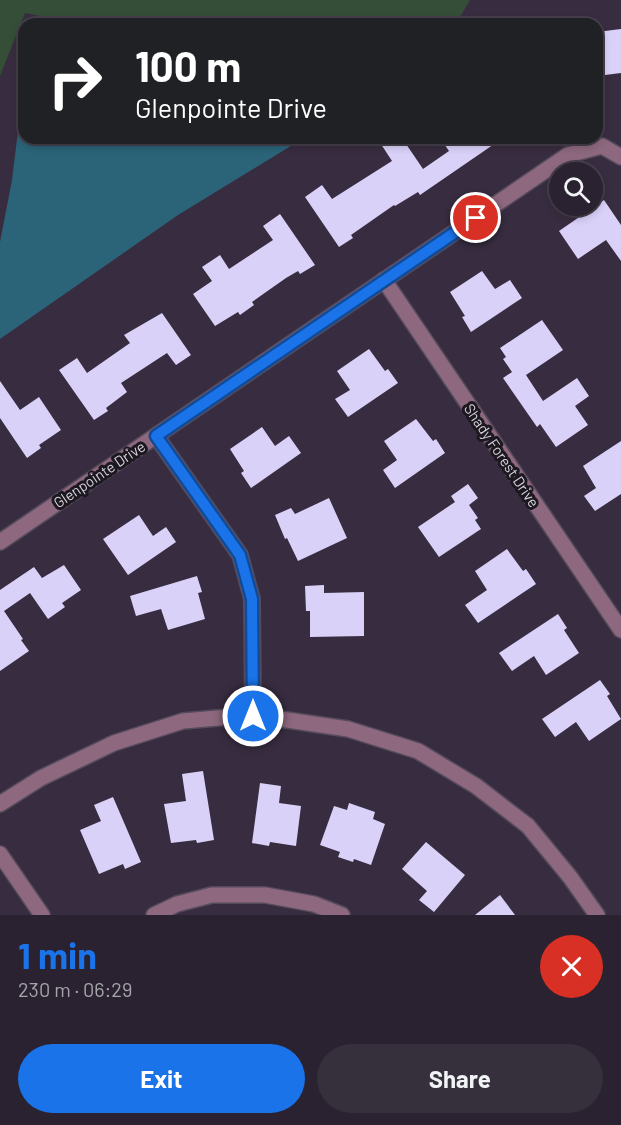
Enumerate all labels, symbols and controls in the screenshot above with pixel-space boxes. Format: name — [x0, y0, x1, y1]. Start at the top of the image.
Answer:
text: 100 m — [135, 40, 241, 90]
icon: right — [36, 42, 114, 120]
text: Glenpointe Drive — [135, 91, 327, 123]
map controls — [549, 162, 603, 216]
button: search — [549, 162, 603, 216]
pin — [450, 192, 501, 243]
icon: arrive — [459, 201, 492, 234]
street label: Shady Forest Drive — [461, 400, 543, 510]
street label: Glenpointe Drive — [50, 437, 148, 511]
position arrow — [221, 684, 285, 748]
text: 1 min — [18, 933, 97, 976]
button: close — [540, 935, 603, 998]
text: 230 m · 06:29 — [18, 977, 132, 1001]
button: Exit — [18, 1044, 305, 1113]
button: Share — [317, 1044, 603, 1113]

